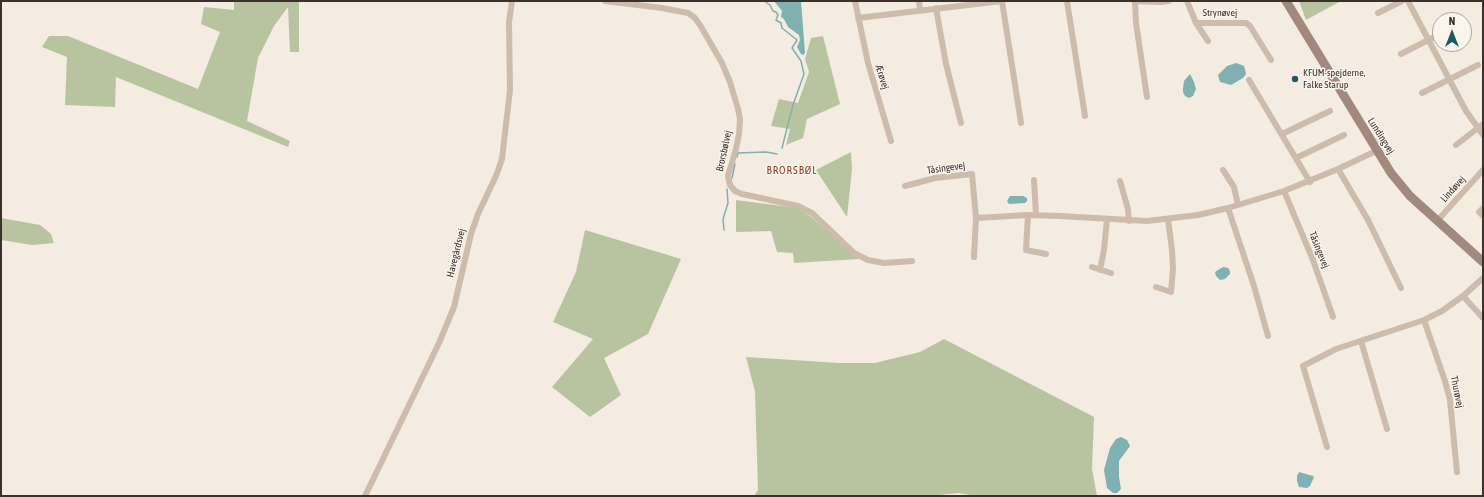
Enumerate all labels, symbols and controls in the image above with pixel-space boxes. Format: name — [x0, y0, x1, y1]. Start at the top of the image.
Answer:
street label: Strynøvej — [1203, 7, 1237, 19]
north arrow — [1432, 12, 1472, 52]
text: N — [1449, 15, 1455, 27]
street label: Ærøvej — [873, 63, 891, 91]
place label: KFUM-spejderne, Falke Starup — [1303, 67, 1366, 90]
marker: KFUM-spejderne, Falke Starup — [1290, 74, 1300, 84]
street label: Lundingvej — [1365, 116, 1397, 156]
street label: Brorsbølvej — [714, 129, 734, 173]
street label: Tåsingevej — [926, 159, 966, 177]
district label: BRORSBØL — [766, 164, 818, 178]
street label: Lindøvej — [1438, 173, 1468, 205]
street label: Havegårdsvej — [444, 227, 468, 279]
street label: Tåsingevej — [1306, 230, 1332, 270]
street label: Thurøvej — [1448, 375, 1466, 409]

